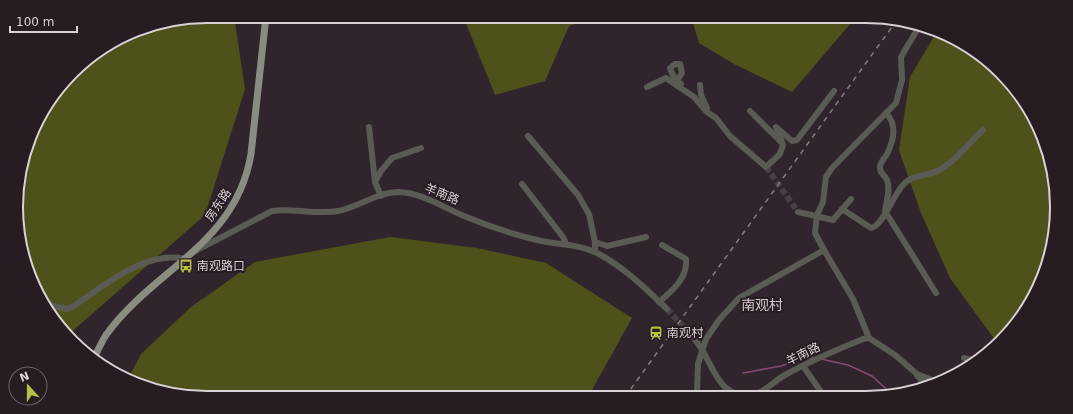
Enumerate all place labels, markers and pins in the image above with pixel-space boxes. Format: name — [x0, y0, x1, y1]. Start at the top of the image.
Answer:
bus stop icon: 南观路口 — [178, 258, 194, 274]
place label: 南观路口 — [197, 259, 245, 273]
station icon: 南观村 — [648, 325, 664, 341]
place label: 南观村 — [667, 326, 704, 340]

